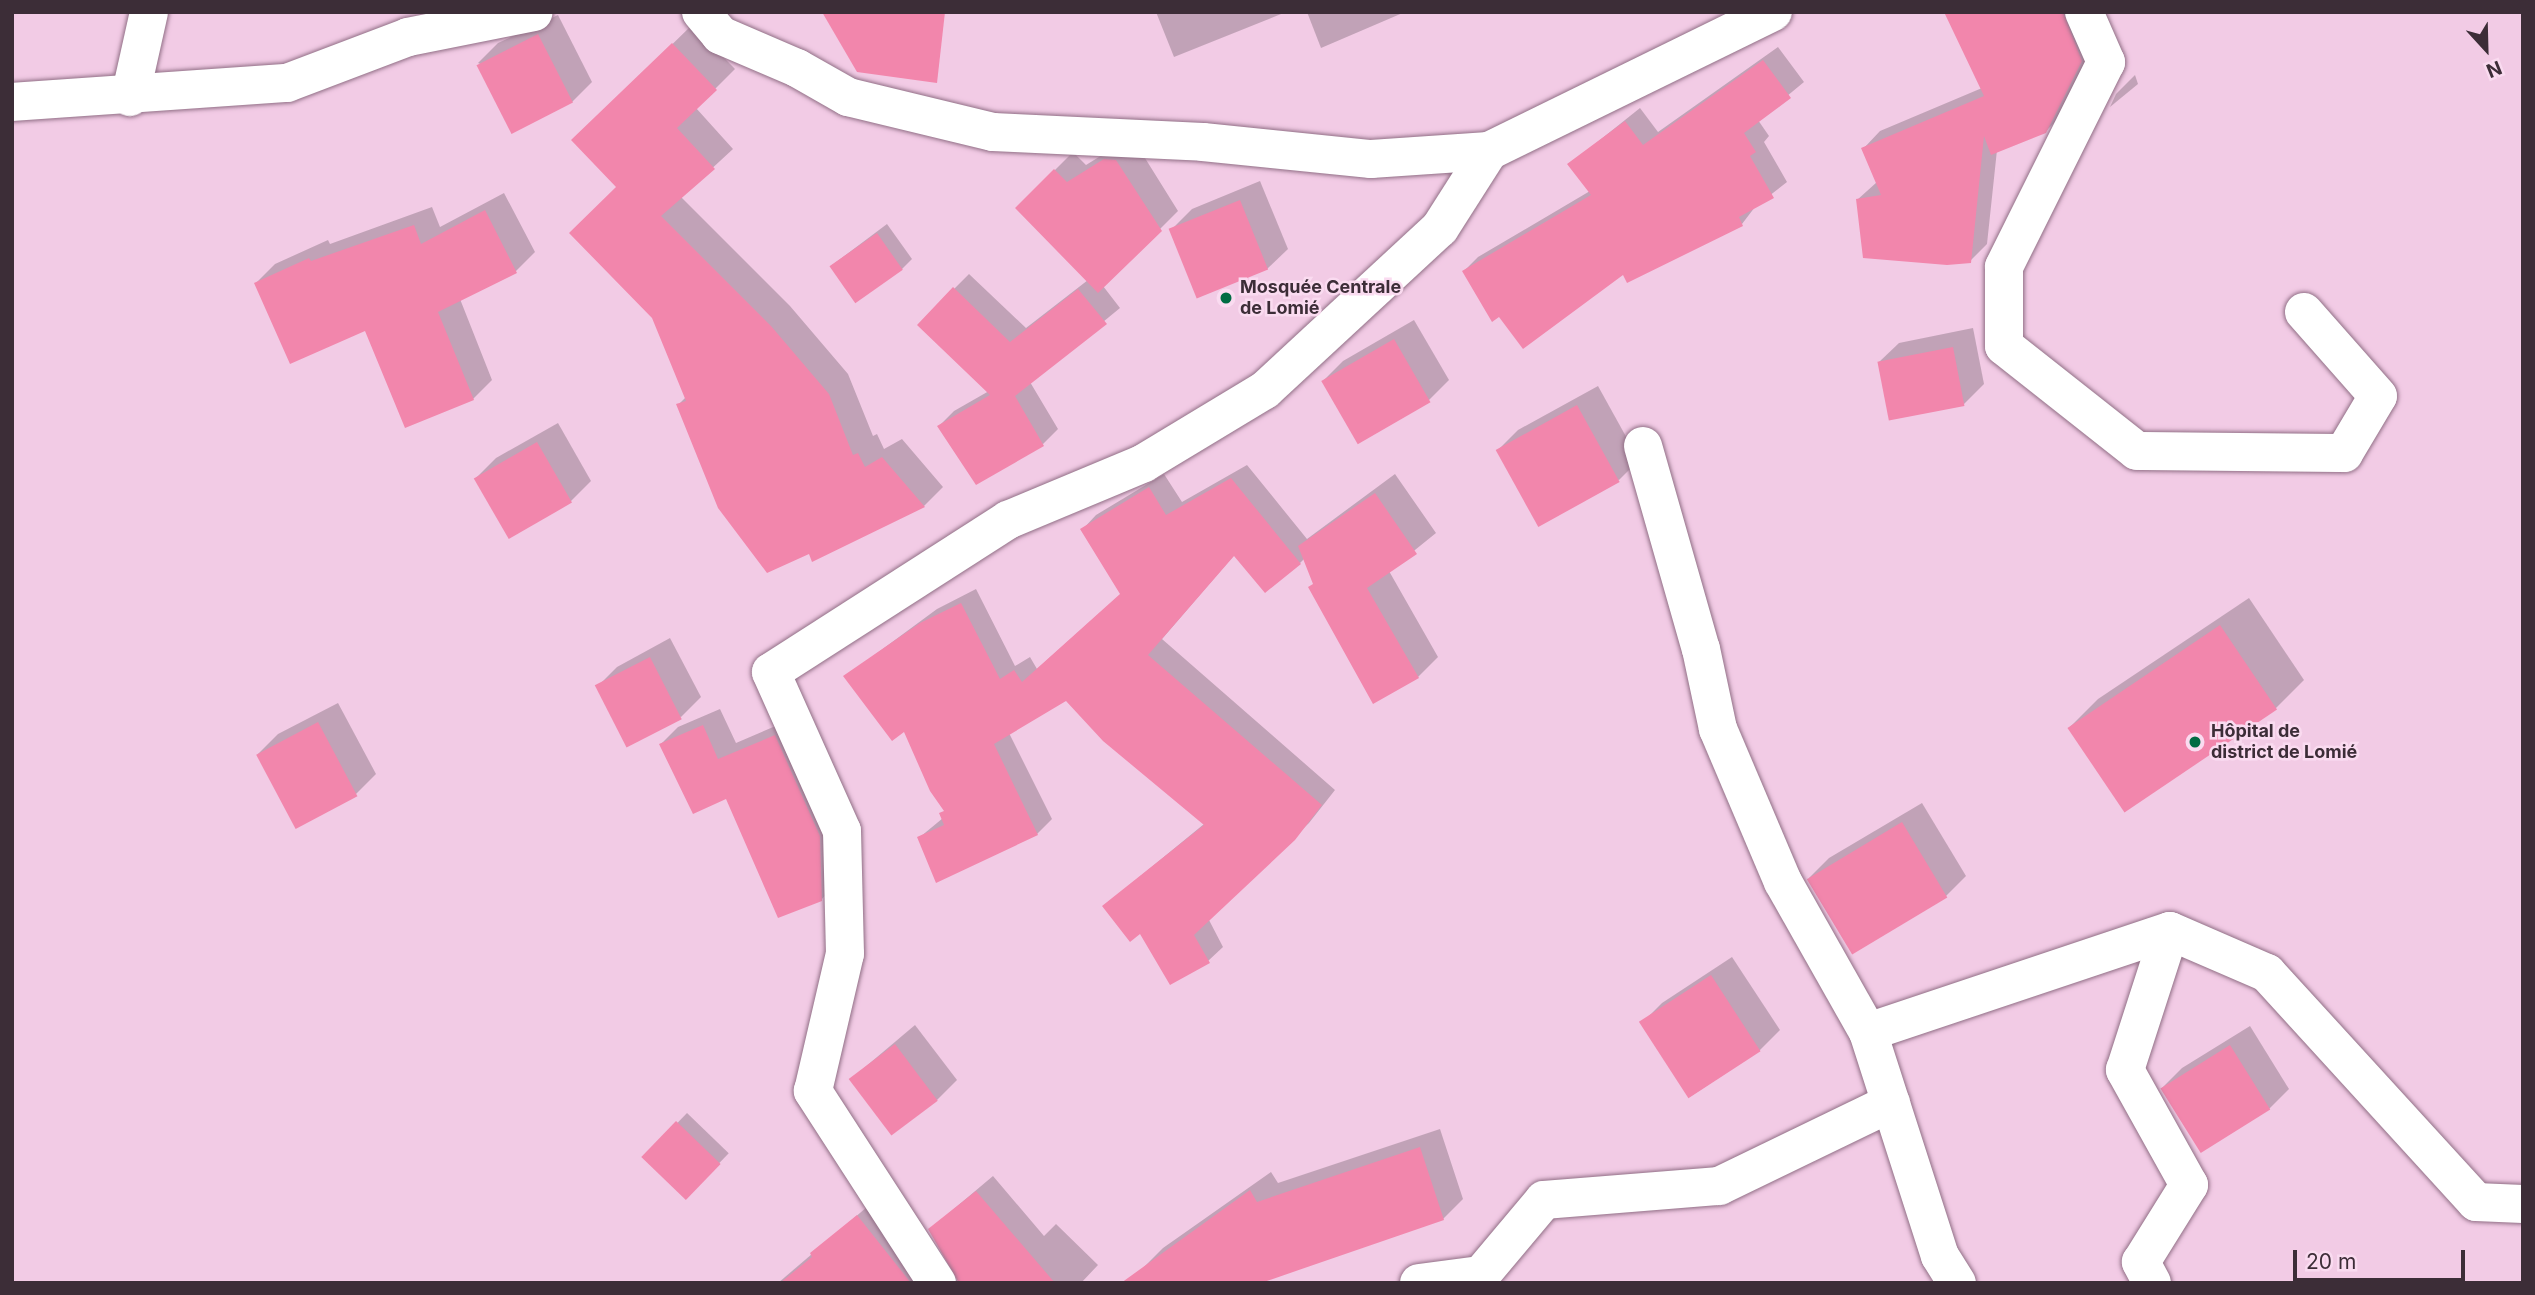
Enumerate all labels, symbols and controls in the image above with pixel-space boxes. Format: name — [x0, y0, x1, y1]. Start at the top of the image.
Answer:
north arrow — [2451, 14, 2521, 84]
text: N — [2483, 56, 2505, 82]
place label: Mosquée Centrale de Lomié — [1240, 277, 1401, 320]
marker: Mosquée Centrale de Lomié — [1218, 290, 1234, 306]
place label: Hôpital de district de Lomié — [2211, 721, 2357, 764]
marker: Hôpital de district de Lomié — [2185, 732, 2205, 752]
scale bar — [2297, 1236, 2468, 1280]
text: 20 m — [2306, 1249, 2356, 1274]

